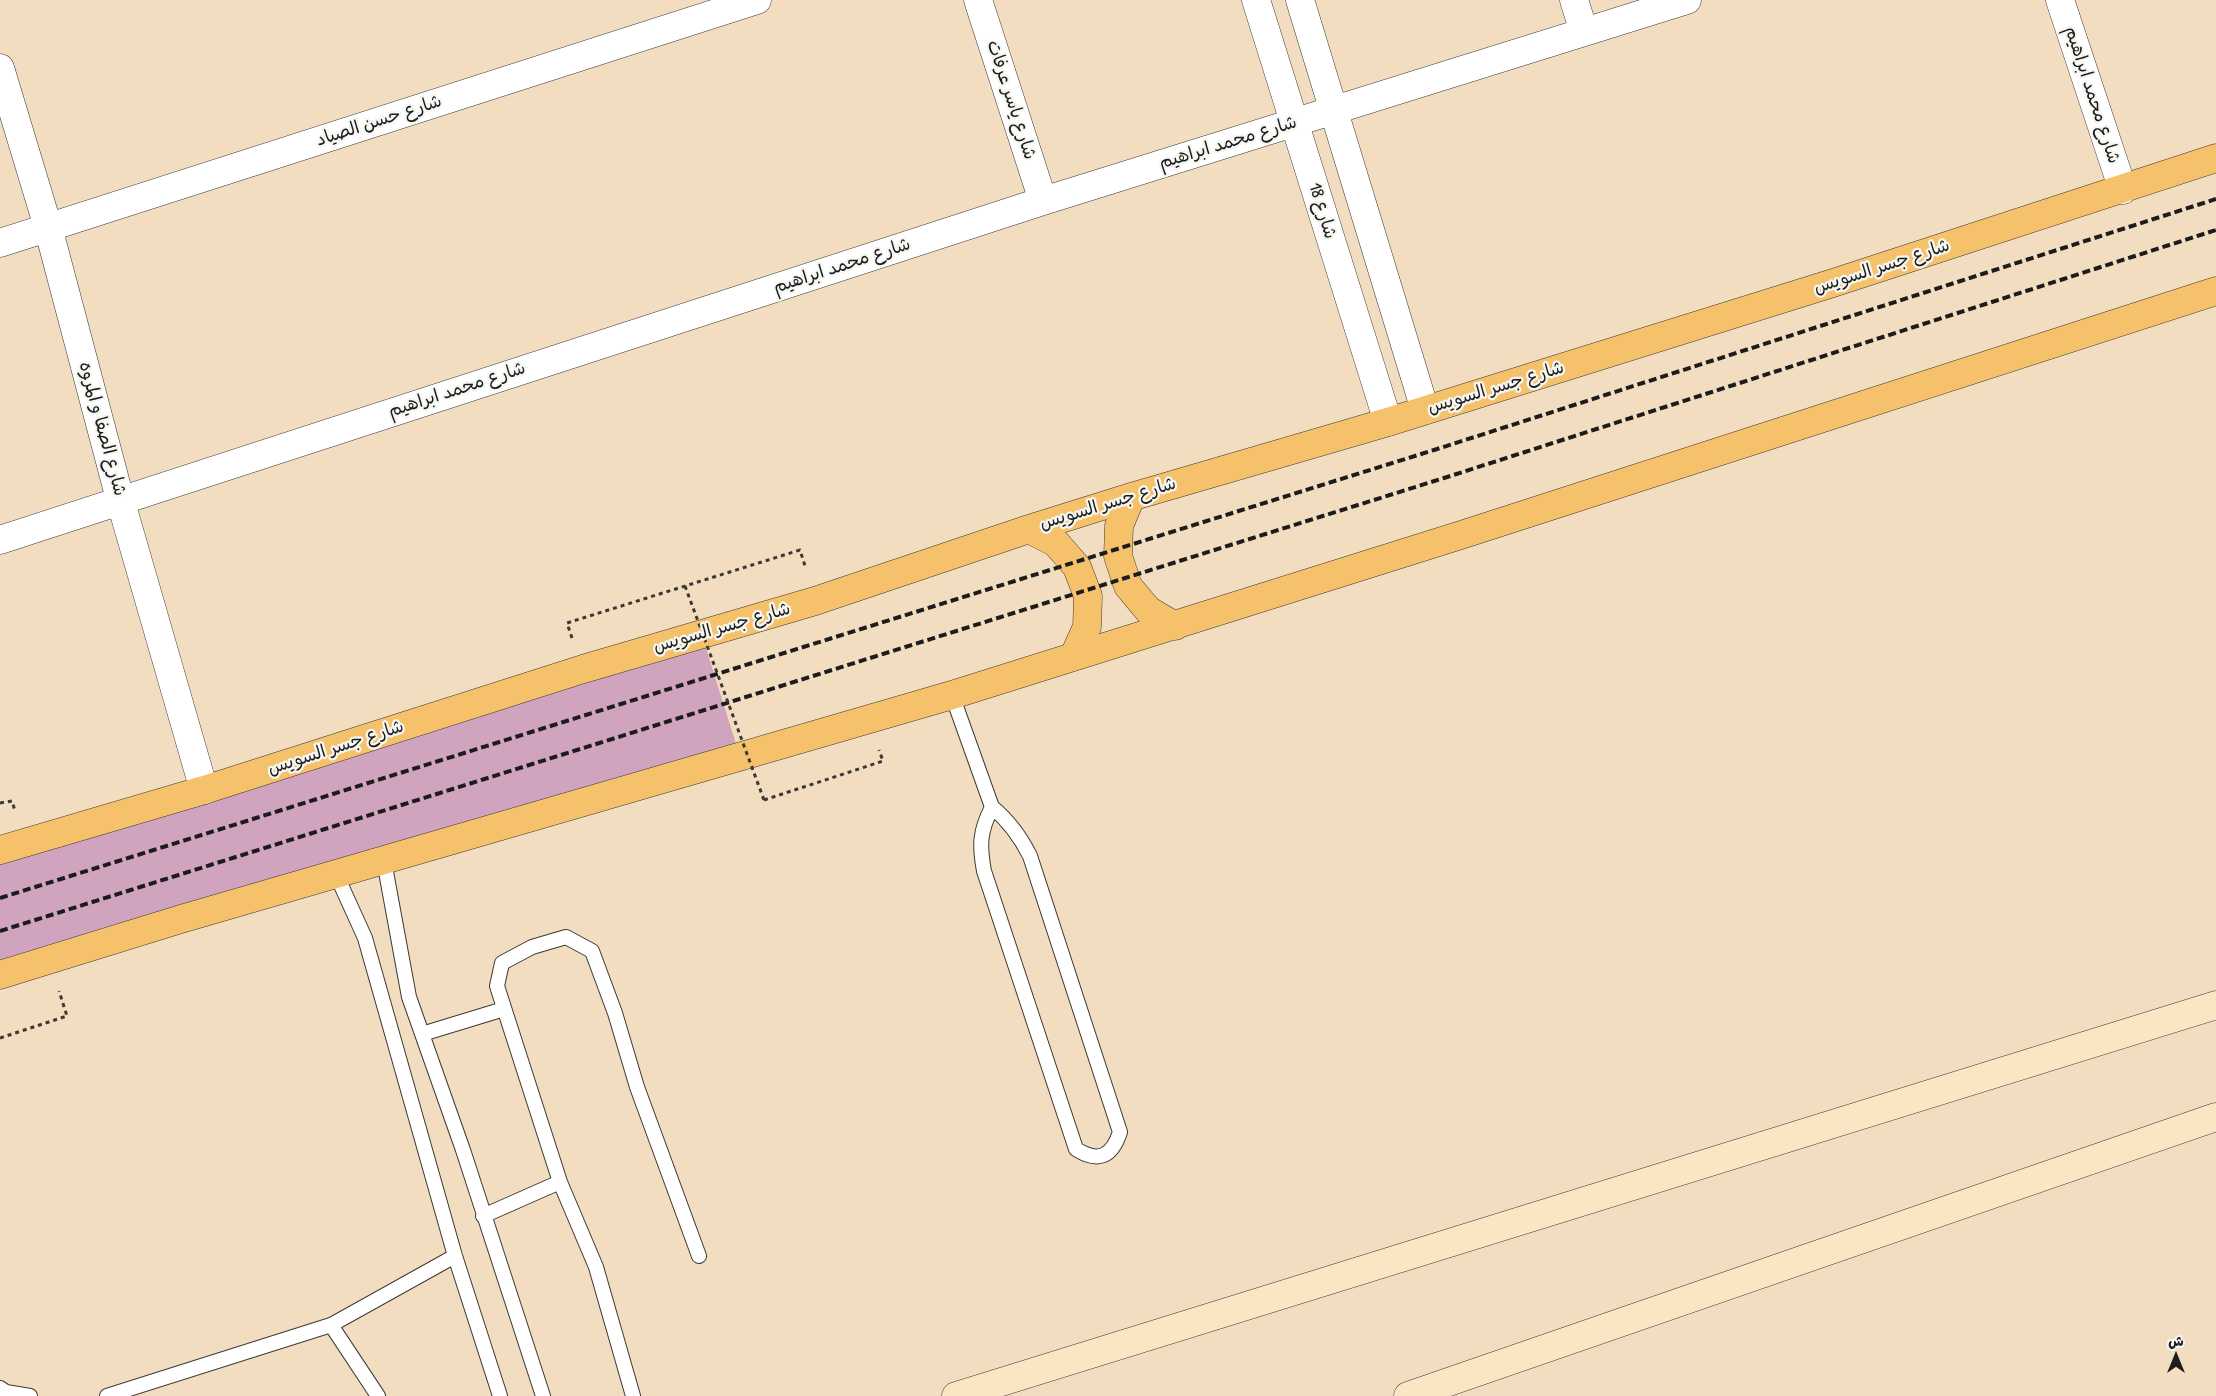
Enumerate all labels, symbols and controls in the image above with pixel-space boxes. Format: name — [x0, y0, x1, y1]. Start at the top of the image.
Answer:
street label: شارع محمد ابراهيم — [2060, 24, 2124, 166]
street label: شارع ياسر عرفات — [982, 38, 1040, 162]
street label: شارع حسن الصياد — [313, 91, 445, 151]
street label: شارع محمد ابراهيم — [1157, 112, 1299, 174]
street label: شارع 18 — [1303, 180, 1341, 242]
street label: شارع محمد ابراهيم — [771, 234, 913, 298]
street label: شارع جسر السويس — [1811, 235, 1953, 299]
street label: شارع جسر السويس — [1425, 357, 1567, 419]
street label: شارع محمد ابراهيم — [386, 358, 528, 422]
street label: شارع الصفا و المروه — [74, 359, 130, 499]
street label: شارع جسر السويس — [1037, 473, 1179, 535]
street label: شارع جسر السويس — [651, 598, 793, 658]
street label: شارع جسر السويس — [265, 716, 407, 780]
north arrow — [2151, 1331, 2201, 1381]
text: ش — [2168, 1331, 2184, 1350]

